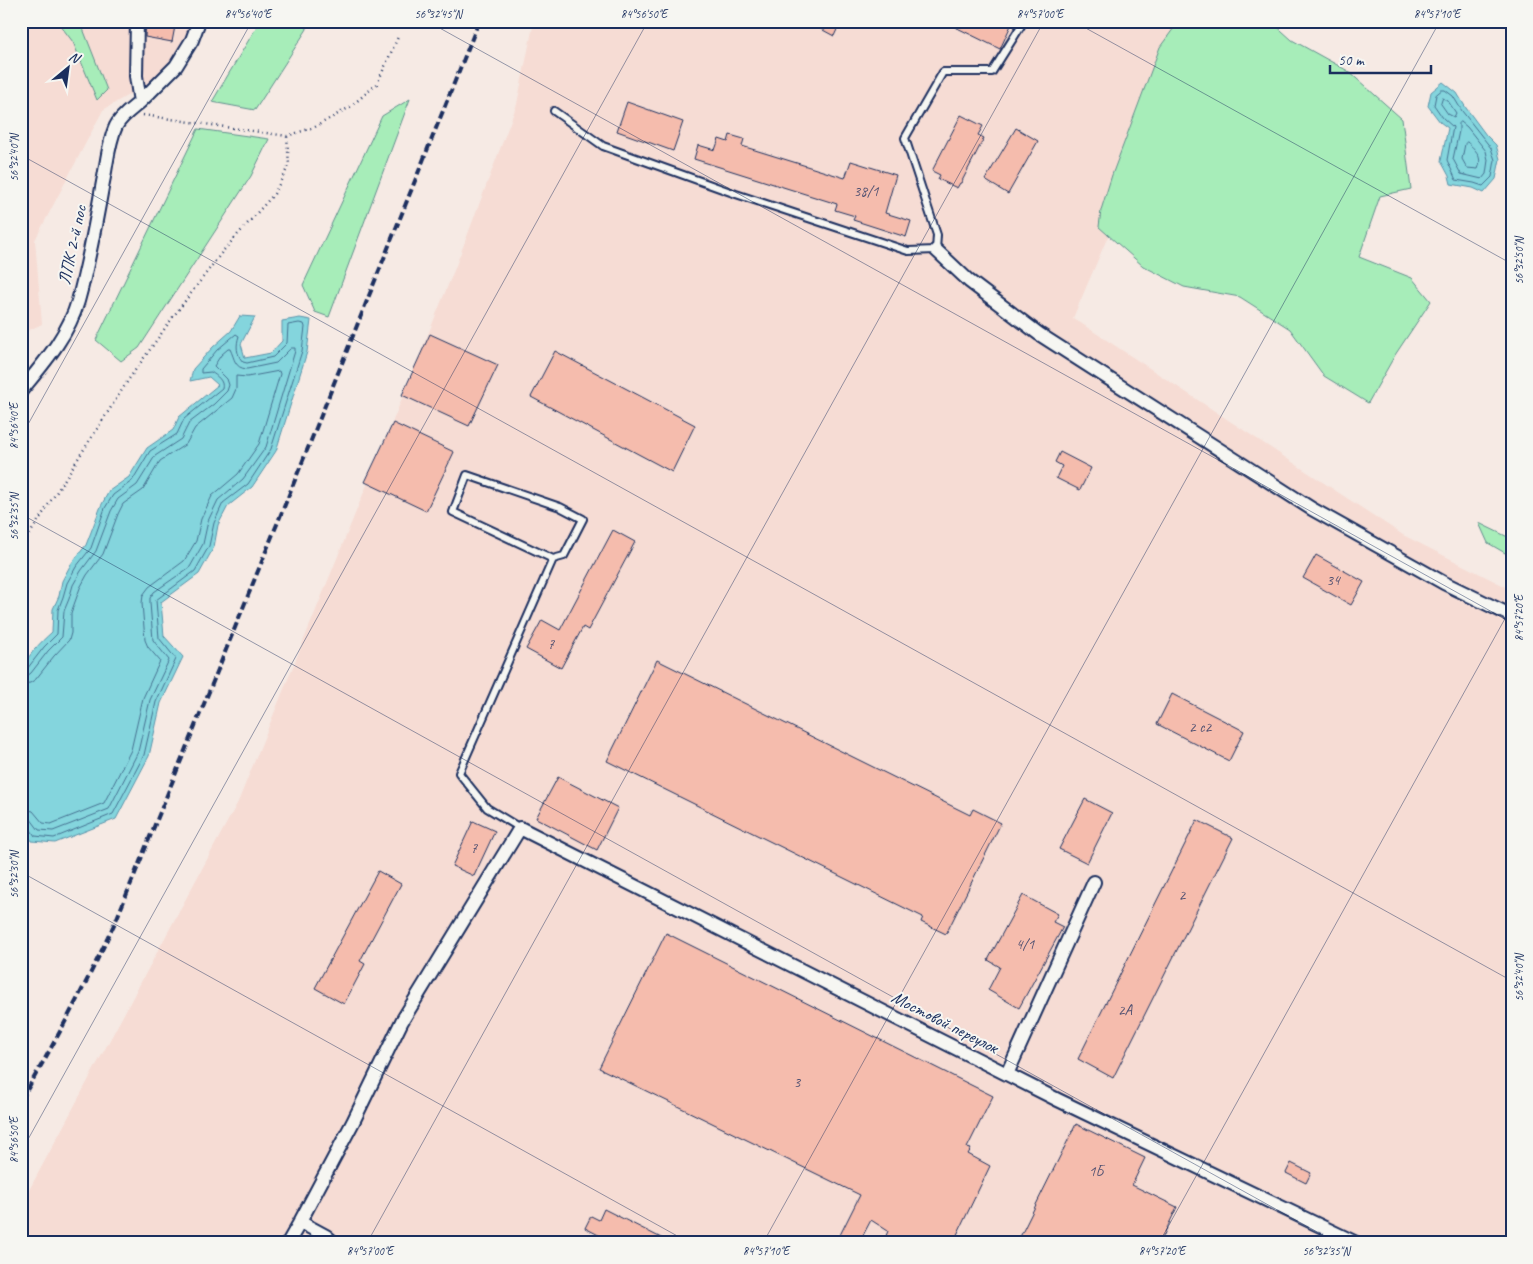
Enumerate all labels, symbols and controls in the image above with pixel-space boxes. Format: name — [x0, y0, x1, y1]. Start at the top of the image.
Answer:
text: 84°56'40"E — [225, 6, 273, 22]
text: 56°32'45"N — [414, 6, 463, 22]
text: 84°56'50"E — [621, 6, 669, 22]
text: 84°57'00"E — [1017, 6, 1065, 22]
text: 84°57'10"E — [1414, 6, 1462, 22]
north arrow — [42, 42, 92, 92]
scale bar — [1330, 42, 1432, 74]
text: N — [66, 48, 84, 68]
text: 50 m — [1338, 51, 1365, 70]
text: 56°32'40"N — [6, 133, 22, 182]
house number: 38/1 — [853, 182, 880, 201]
street label: ЛПК 2-й пос — [53, 203, 91, 287]
text: 56°32'50"N — [1511, 236, 1527, 285]
text: 84°56'40"E — [6, 401, 22, 449]
text: 56°32'35"N — [6, 492, 22, 541]
house number: 34 — [1326, 571, 1341, 590]
text: 84°57'20"E — [1511, 593, 1527, 641]
house number: 7 — [548, 635, 556, 654]
house number: 2 с2 — [1189, 718, 1212, 737]
house number: 7 — [471, 839, 479, 858]
text: 56°32'30"N — [6, 850, 22, 899]
house number: 2 — [1179, 886, 1187, 905]
house number: 4/1 — [1016, 935, 1035, 954]
text: 56°32'40"N — [1511, 953, 1527, 1002]
street label: Мостовой переулок — [888, 986, 1004, 1059]
house number: 2А — [1118, 1001, 1134, 1020]
house number: 3 — [794, 1073, 802, 1092]
text: 84°56'50"E — [6, 1115, 22, 1163]
house number: 1Б — [1089, 1162, 1106, 1181]
text: 84°57'00"E — [347, 1243, 395, 1259]
text: 84°57'10"E — [743, 1243, 791, 1259]
text: 84°57'20"E — [1139, 1243, 1187, 1259]
text: 56°32'35"N — [1302, 1243, 1351, 1259]

